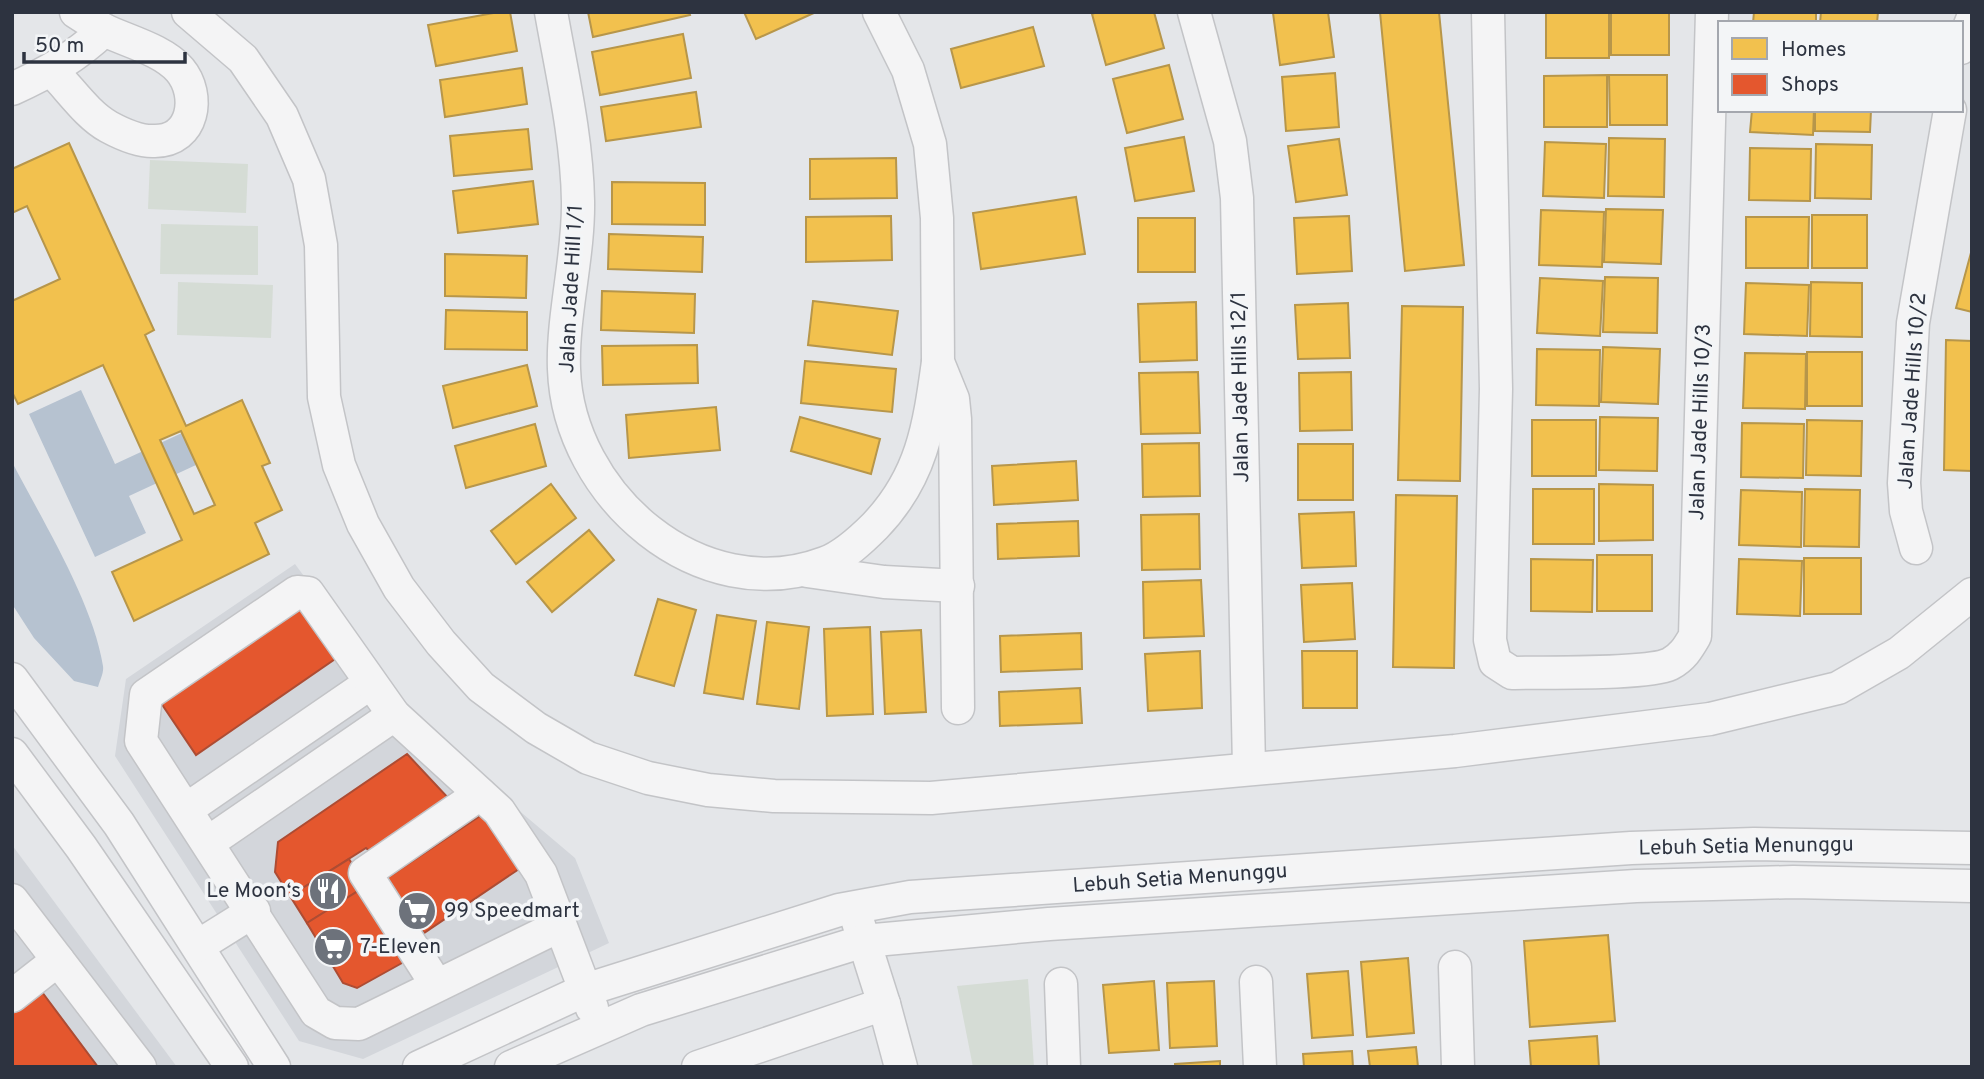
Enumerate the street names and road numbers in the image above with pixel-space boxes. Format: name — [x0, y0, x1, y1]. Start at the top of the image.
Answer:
street label: Jalan Jade Hill 1/1 — [554, 204, 590, 374]
street label: Jalan Jade Hills 12/1 — [1226, 291, 1256, 483]
street label: Jalan Jade Hills 10/2 — [1893, 292, 1933, 490]
street label: Jalan Jade Hills 10/3 — [1684, 323, 1718, 521]
street label: Lebuh Setia Menunggu — [1638, 832, 1854, 862]
street label: Lebuh Setia Menunggu — [1072, 858, 1288, 900]

